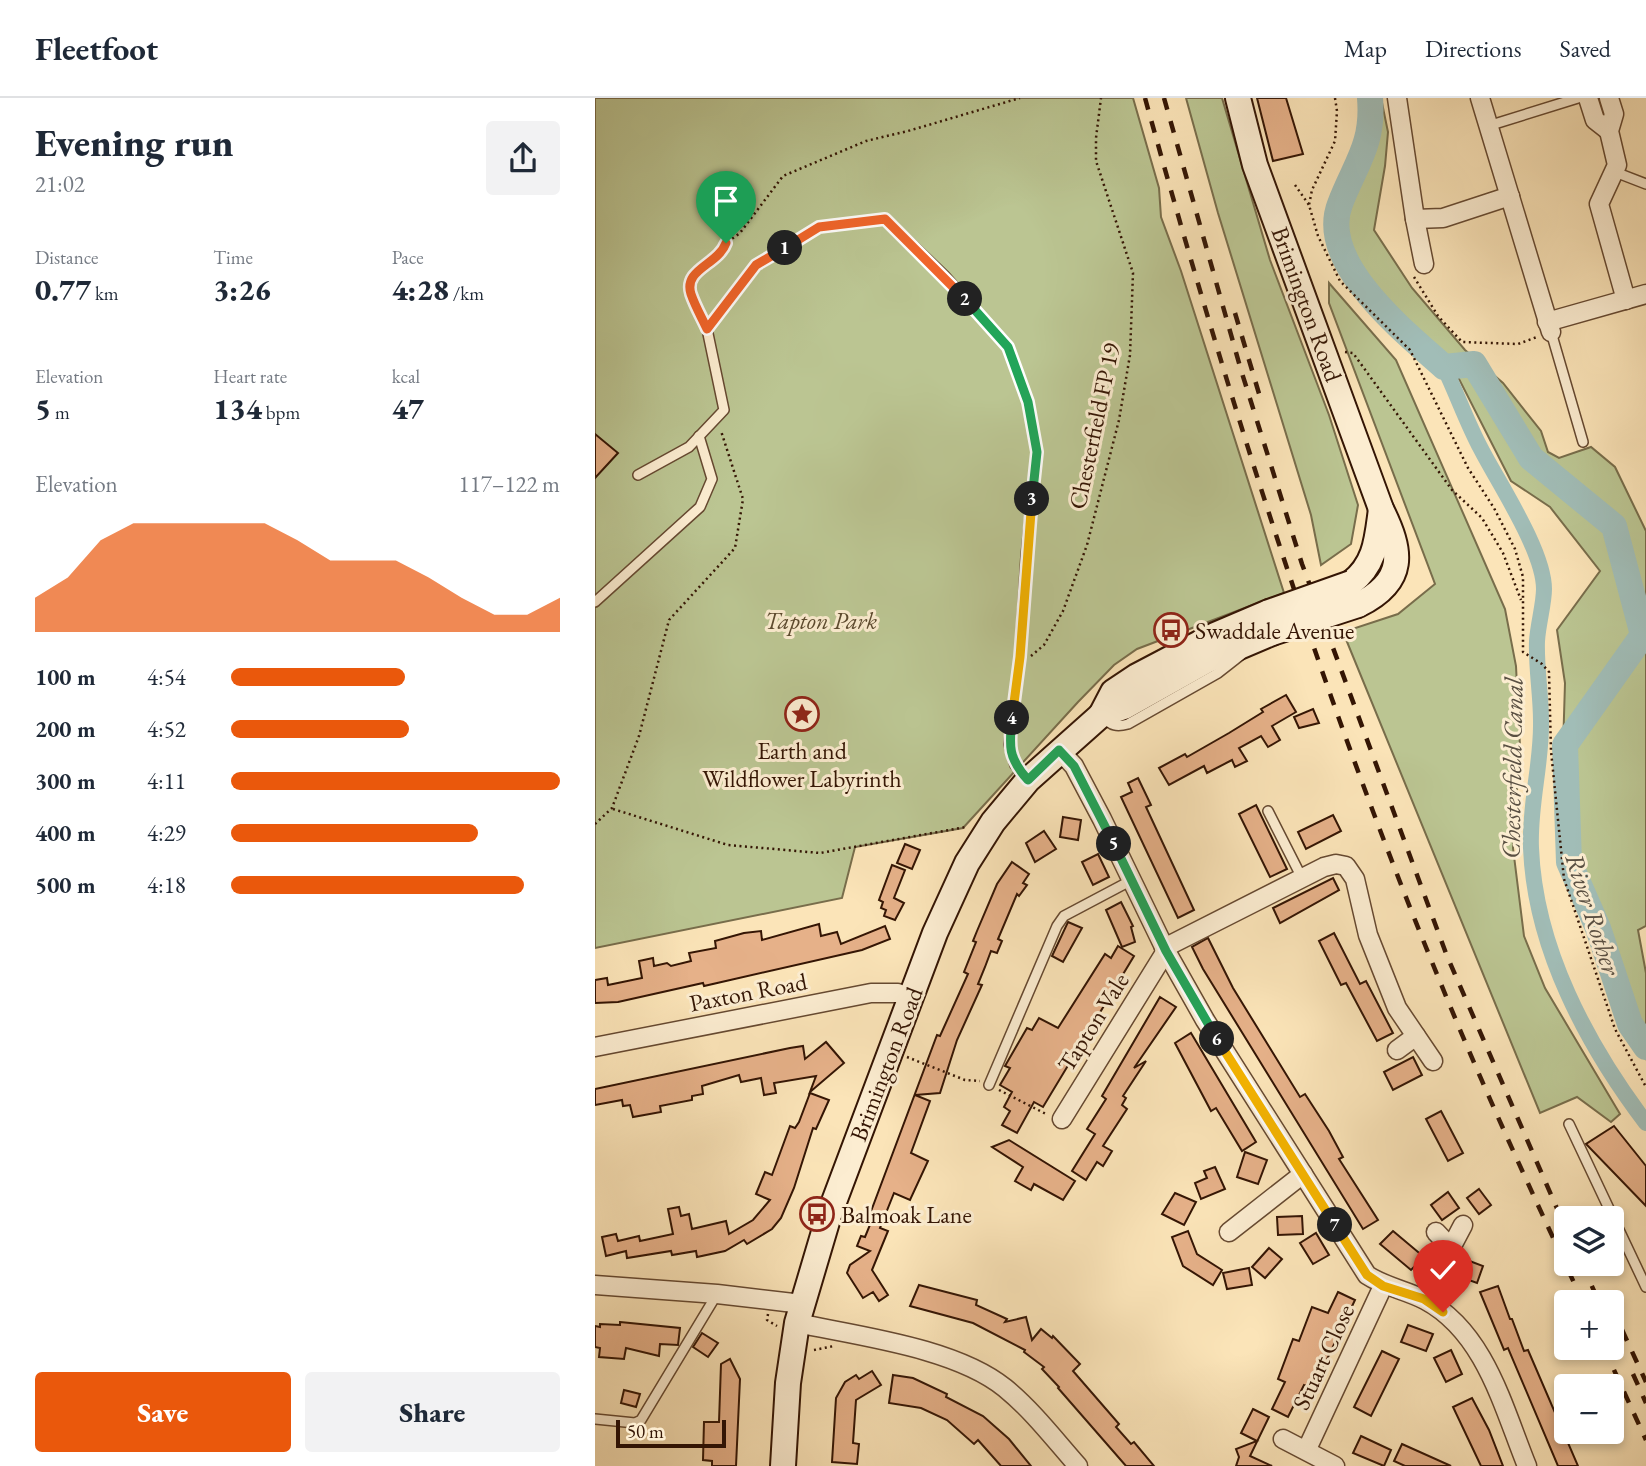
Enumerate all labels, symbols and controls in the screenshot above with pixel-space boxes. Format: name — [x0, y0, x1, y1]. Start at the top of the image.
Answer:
text: Fleetfoot — [35, 27, 158, 70]
text: Map — [1344, 33, 1387, 64]
text: Directions — [1425, 33, 1522, 64]
text: Saved — [1560, 33, 1611, 64]
text: Evening run — [35, 118, 233, 167]
button: share — [486, 121, 560, 195]
text: 21:02 — [35, 169, 85, 199]
pin — [696, 171, 756, 243]
icon: arrive — [707, 182, 745, 220]
street label: Brimington Road — [1265, 222, 1350, 387]
pin: 1 — [767, 230, 803, 266]
text: 1 — [779, 235, 790, 260]
text: Distance — [35, 245, 98, 270]
text: Time — [213, 245, 253, 270]
text: Pace — [392, 245, 424, 270]
text: 0.77 — [35, 270, 91, 309]
text: 3:26 — [213, 270, 271, 309]
text: 4:28 — [392, 270, 449, 309]
text: km — [91, 281, 119, 306]
text: /km — [449, 281, 484, 306]
pin: 2 — [947, 282, 983, 316]
text: 2 — [959, 286, 970, 311]
street label: Chesterfield FP 19 — [1061, 340, 1127, 512]
text: Elevation — [35, 364, 103, 389]
text: Heart rate — [213, 364, 287, 389]
text: kcal — [392, 364, 420, 389]
text: 5 — [35, 389, 51, 428]
text: 134 — [213, 389, 262, 428]
text: 47 — [392, 389, 424, 428]
text: m — [51, 400, 70, 425]
text: bpm — [262, 400, 300, 425]
text: Elevation — [35, 469, 118, 499]
text: 117–122 m — [459, 469, 560, 499]
pin: 3 — [1015, 482, 1049, 516]
text: 3 — [1026, 486, 1037, 511]
park label: Tapton Park — [765, 605, 877, 636]
bus stop icon: Swaddale Avenue — [1152, 611, 1190, 649]
place label: Swaddale Avenue — [1195, 615, 1354, 646]
text: 100 m — [35, 662, 96, 692]
text: 4:54 — [147, 662, 186, 692]
water label: Chesterfield Canal — [1493, 676, 1531, 859]
place icon: Earth and Wildflower Labyrinth — [783, 695, 821, 733]
pin: 4 — [995, 700, 1029, 736]
text: 4 — [1006, 705, 1017, 730]
text: 200 m — [35, 714, 96, 744]
text: 4:52 — [147, 714, 186, 744]
place label: Earth and Wildflower Labyrinth — [702, 735, 902, 794]
text: 300 m — [35, 766, 96, 796]
text: 4:11 — [147, 766, 186, 796]
text: 400 m — [35, 818, 96, 848]
text: 4:29 — [147, 818, 186, 848]
pin: 5 — [1097, 826, 1131, 862]
text: 5 — [1108, 831, 1119, 856]
water label: River Rother — [1557, 849, 1629, 980]
text: 500 m — [35, 870, 96, 900]
text: 4:18 — [147, 870, 186, 900]
street label: Paxton Road — [687, 965, 810, 1019]
street label: Tapton Vale — [1050, 967, 1136, 1077]
street label: Brimington Road — [842, 982, 930, 1146]
pin: 6 — [1199, 1021, 1235, 1056]
text: 6 — [1211, 1026, 1222, 1051]
bus stop icon: Balmoak Lane — [798, 1195, 836, 1233]
place label: Balmoak Lane — [841, 1199, 972, 1230]
map controls — [1554, 1206, 1624, 1444]
button: layers — [1554, 1206, 1624, 1276]
pin: 7 — [1317, 1208, 1353, 1242]
text: 7 — [1329, 1212, 1340, 1237]
pin — [1413, 1240, 1473, 1312]
icon: check — [1424, 1251, 1462, 1289]
button: + — [1554, 1290, 1624, 1360]
street label: Stuart Close — [1285, 1299, 1361, 1415]
button: Save — [35, 1372, 291, 1452]
button: Share — [305, 1372, 560, 1452]
button: − — [1554, 1374, 1624, 1444]
scale bar — [616, 1417, 726, 1449]
text: 50 m — [627, 1419, 664, 1444]

